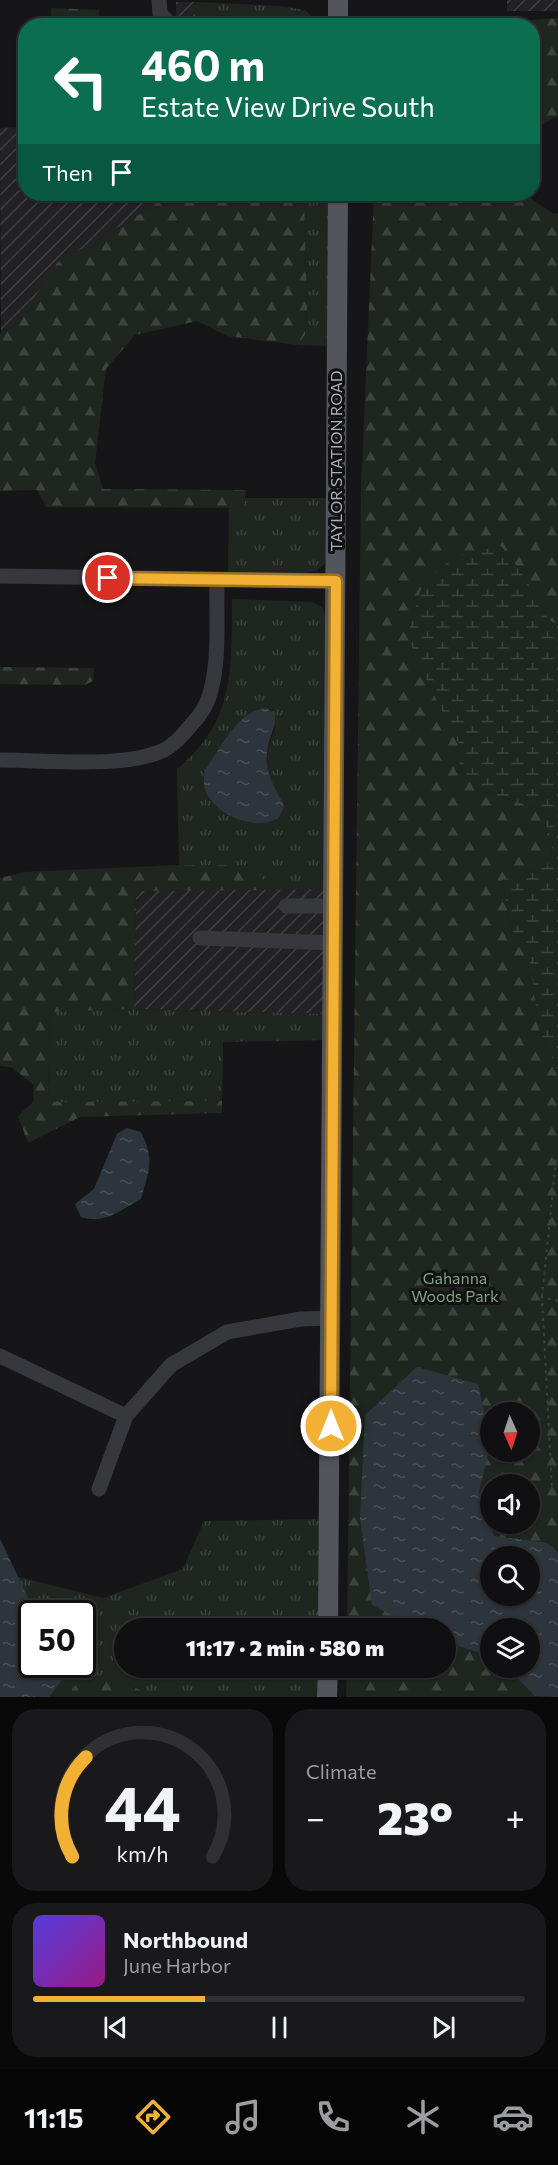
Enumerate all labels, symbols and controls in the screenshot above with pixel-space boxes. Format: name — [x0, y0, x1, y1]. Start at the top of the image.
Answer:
text: 460 m — [141, 38, 265, 90]
icon: left — [42, 42, 120, 120]
text: Estate View Drive South — [141, 90, 435, 123]
icon: arrive — [105, 156, 138, 189]
text: Then — [42, 159, 93, 186]
street label: TAYLOR STATION ROAD — [326, 370, 345, 552]
pin — [82, 552, 133, 603]
icon: arrive — [91, 561, 124, 594]
park label: Gahanna Woods Park — [411, 1268, 499, 1305]
position arrow — [299, 1394, 363, 1458]
north arrow — [480, 1402, 540, 1462]
map controls — [480, 1402, 540, 1678]
button: sound — [480, 1474, 540, 1534]
button: search — [480, 1546, 540, 1606]
speed limit sign: 50 — [18, 1600, 96, 1678]
button: layers — [480, 1618, 540, 1678]
text: 11:17 · 2 min · 580 m — [186, 1634, 384, 1661]
text: Climate — [306, 1759, 376, 1783]
text: 44 — [104, 1768, 181, 1844]
text: 23° — [377, 1789, 453, 1844]
text: − — [306, 1796, 325, 1837]
text: + — [506, 1796, 525, 1837]
text: km/h — [116, 1840, 169, 1866]
text: Northbound — [123, 1926, 248, 1953]
text: June Harbor — [123, 1953, 231, 1977]
icon: previous — [99, 2011, 132, 2044]
icon: pause — [263, 2011, 296, 2044]
icon: next — [427, 2011, 460, 2044]
icon: directions — [132, 2096, 174, 2138]
icon: music — [222, 2096, 264, 2138]
icon: phone — [312, 2096, 354, 2138]
icon: climate — [402, 2096, 444, 2138]
icon: car — [492, 2096, 534, 2138]
text: 11:15 — [24, 2101, 84, 2134]

